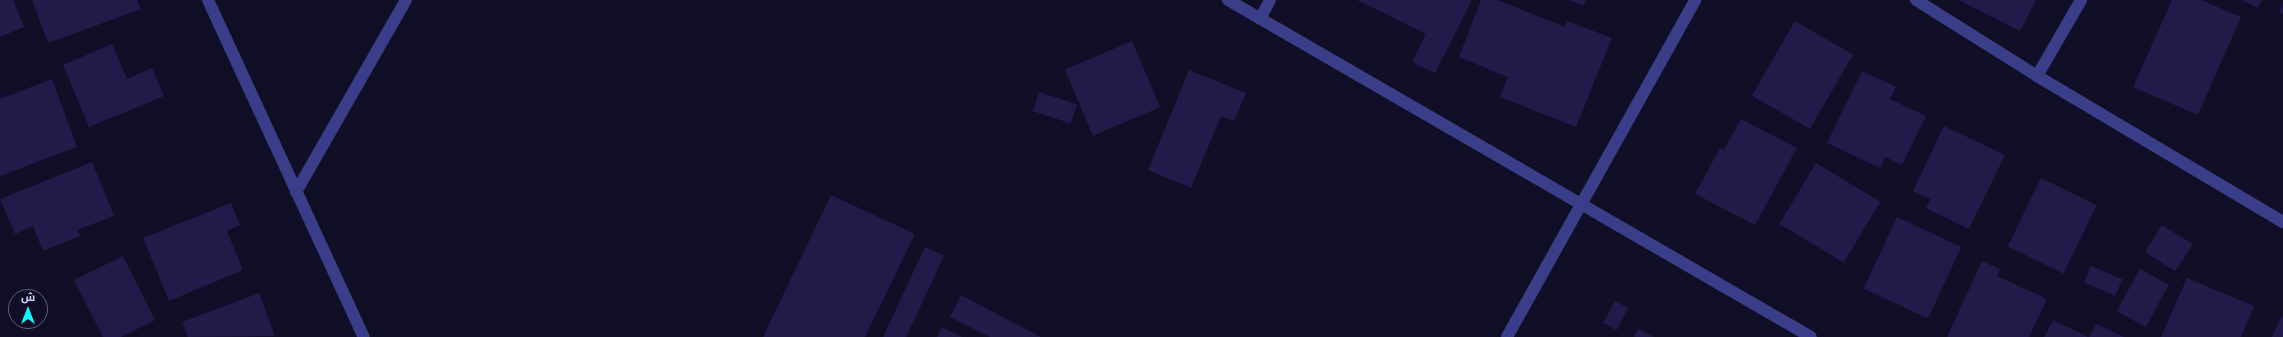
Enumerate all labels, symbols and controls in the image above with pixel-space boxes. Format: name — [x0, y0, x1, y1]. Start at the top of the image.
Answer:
north arrow — [8, 289, 48, 329]
text: ش — [21, 291, 35, 304]

